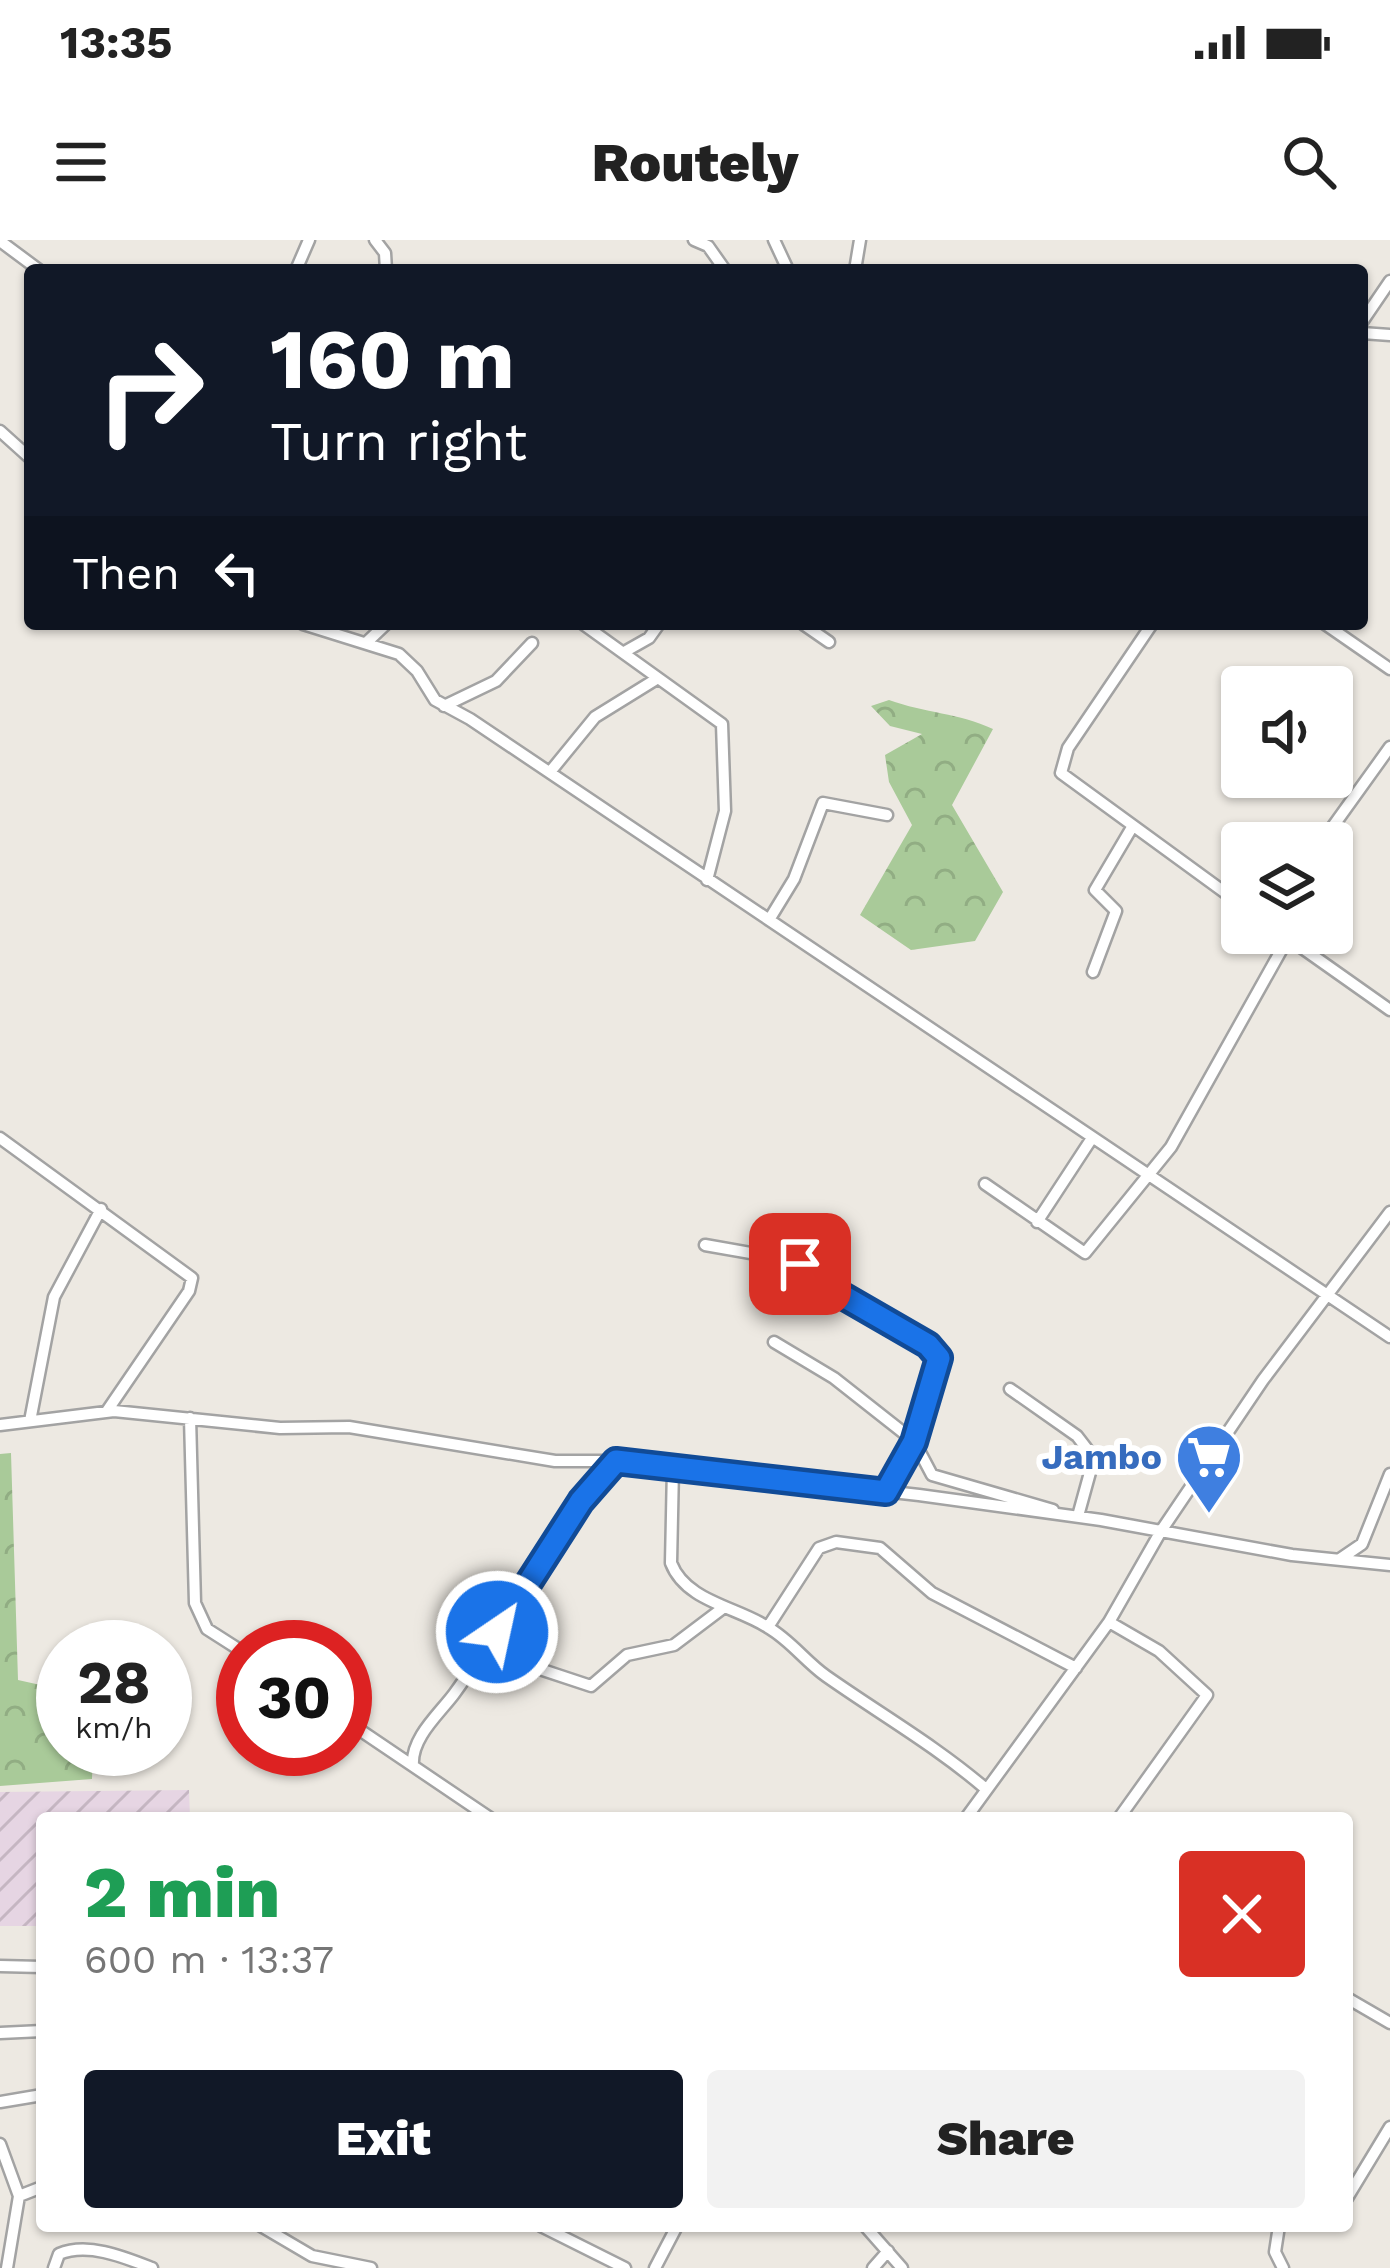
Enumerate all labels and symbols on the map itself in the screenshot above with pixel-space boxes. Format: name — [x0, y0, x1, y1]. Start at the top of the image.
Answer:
pin — [749, 1213, 851, 1315]
supermarket icon: Jambo — [1174, 1422, 1244, 1516]
place label: Jambo — [1041, 1436, 1162, 1478]
position arrow — [434, 1569, 560, 1695]
speed limit sign: 30 — [216, 1620, 372, 1776]

